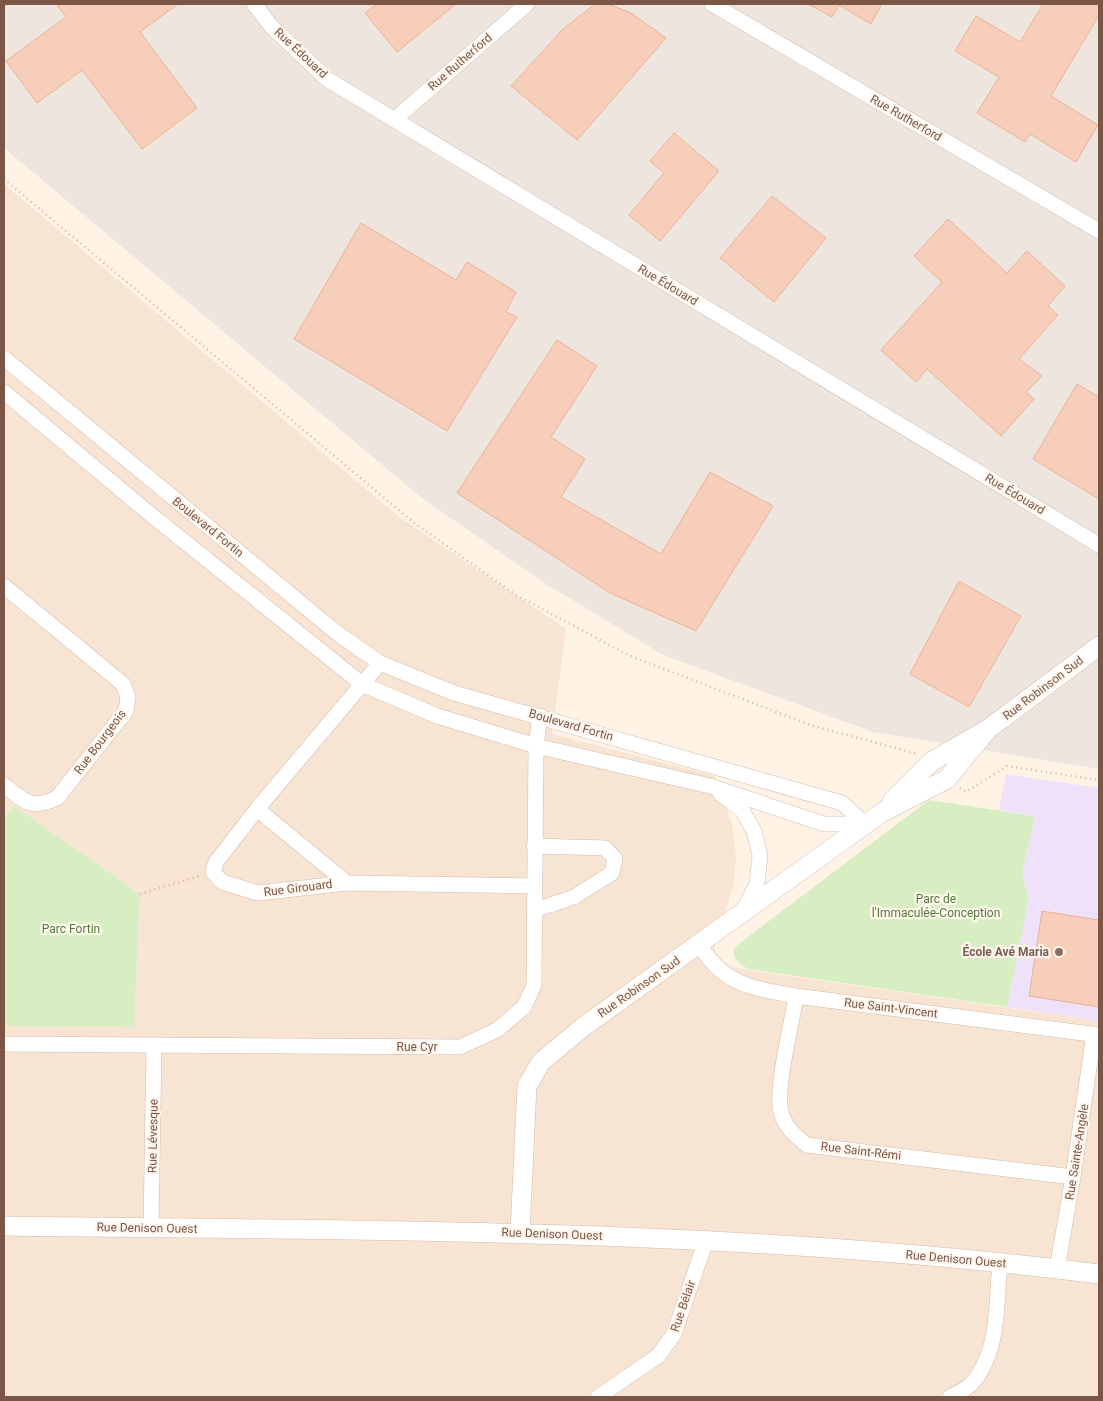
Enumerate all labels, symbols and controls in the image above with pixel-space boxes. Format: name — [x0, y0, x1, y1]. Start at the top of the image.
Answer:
street label: Rue Édouard — [272, 24, 331, 81]
street label: Rue Rutherford — [425, 30, 495, 94]
street label: Rue Rutherford — [868, 92, 944, 144]
street label: Rue Édouard — [635, 261, 701, 308]
street label: Rue Édouard — [982, 470, 1048, 517]
street label: Boulevard Fortin — [170, 494, 246, 560]
street label: Rue Robinson Sud — [1000, 653, 1086, 723]
street label: Boulevard Fortin — [527, 706, 615, 744]
street label: Rue Bourgeois — [71, 707, 129, 777]
street label: Rue Girouard — [263, 877, 333, 899]
park label: Parc de l'Immaculée-Conception — [872, 892, 1000, 920]
park label: Parc Fortin — [42, 922, 100, 936]
place label: École Avé Maria — [963, 944, 1050, 959]
marker: École Avé Maria — [1053, 946, 1065, 958]
street label: Rue Robinson Sud — [595, 953, 683, 1021]
street label: Rue Saint-Vincent — [843, 995, 939, 1021]
street label: Rue Cyr — [397, 1040, 437, 1054]
street label: Rue Lévesque — [145, 1099, 161, 1173]
street label: Rue Sainte-Angèle — [1062, 1103, 1092, 1201]
street label: Rue Saint-Rémi — [820, 1139, 902, 1163]
street label: Rue Denison Ouest — [96, 1220, 198, 1236]
street label: Rue Denison Ouest — [501, 1225, 603, 1243]
street label: Rue Denison Ouest — [905, 1248, 1007, 1270]
street label: Rue Bélair — [668, 1278, 698, 1334]

